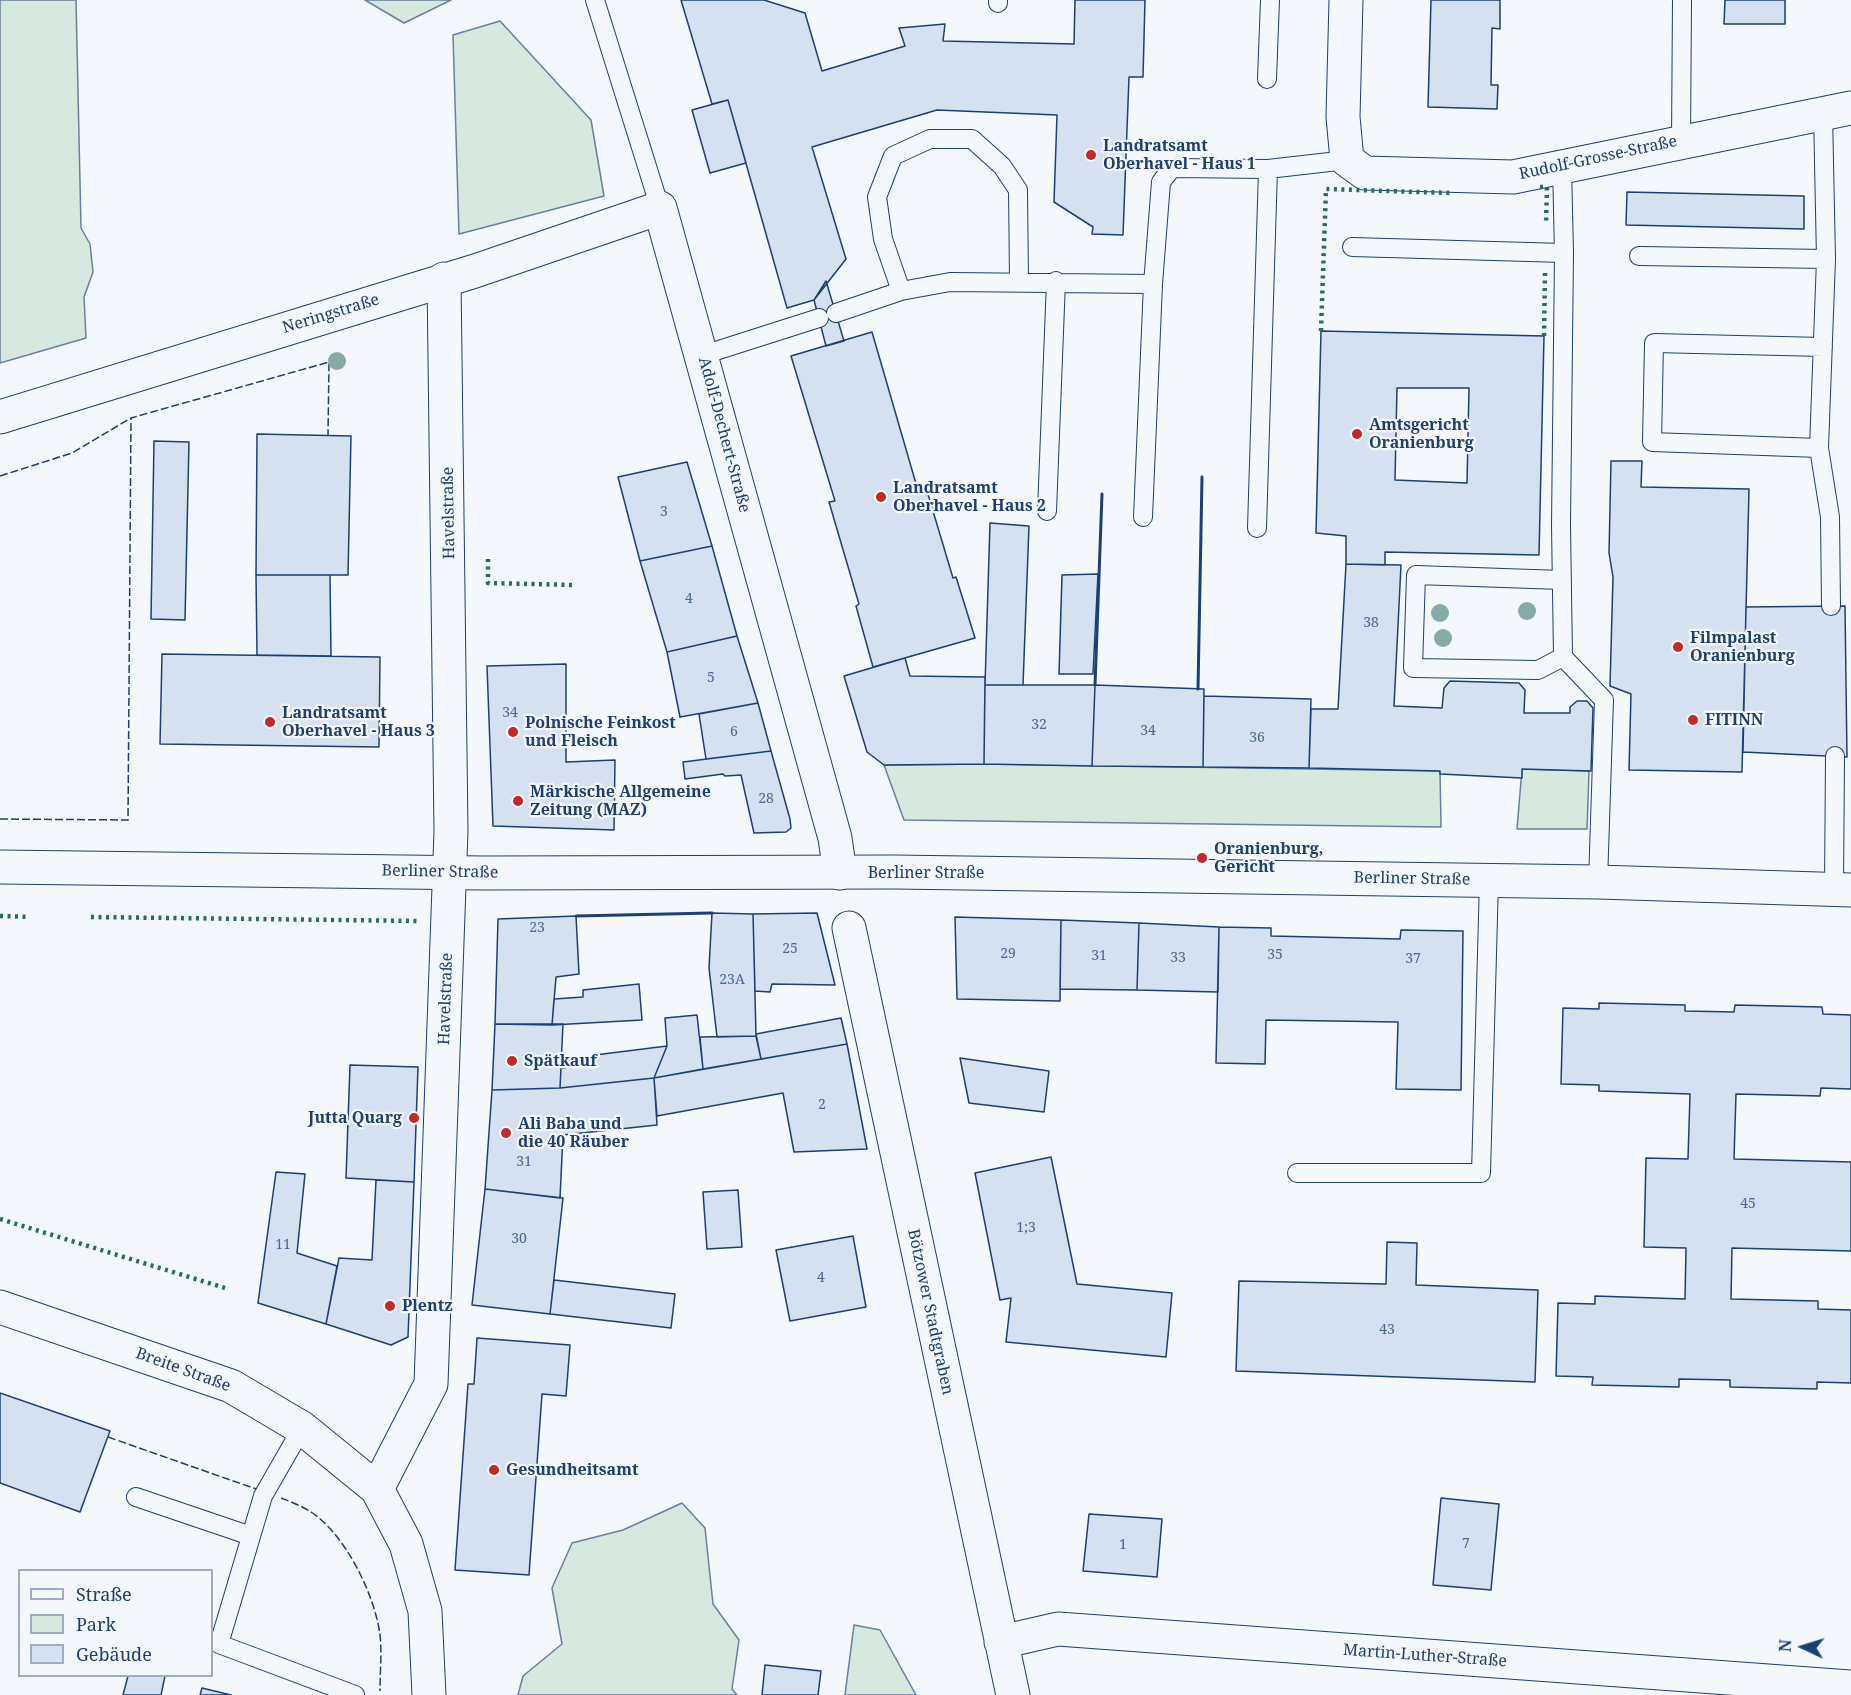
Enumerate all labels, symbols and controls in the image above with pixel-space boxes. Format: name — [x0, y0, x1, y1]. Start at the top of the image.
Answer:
street label: Rudolf-Grosse-Straße — [1517, 132, 1679, 184]
place label: Landratsamt Oberhavel - Haus 1 — [1103, 136, 1256, 174]
marker: Landratsamt Oberhavel - Haus 1 — [1084, 148, 1098, 162]
street label: Neringstraße — [280, 290, 382, 338]
street label: Adolf-Dechert-Straße — [694, 355, 754, 515]
place label: Amtsgericht Oranienburg — [1369, 415, 1474, 453]
marker: Amtsgericht Oranienburg — [1350, 427, 1364, 441]
street label: Havelstraße — [439, 467, 459, 559]
place label: Landratsamt Oberhavel - Haus 2 — [893, 478, 1046, 516]
marker: Landratsamt Oberhavel - Haus 2 — [874, 490, 888, 504]
house number: 3 — [660, 504, 668, 520]
house number: 4 — [685, 591, 693, 607]
house number: 38 — [1363, 615, 1379, 631]
place label: Filmpalast Oranienburg — [1690, 628, 1795, 666]
marker: Filmpalast Oranienburg — [1671, 640, 1685, 654]
house number: 5 — [707, 670, 715, 686]
place label: Landratsamt Oberhavel - Haus 3 — [282, 703, 435, 741]
house number: 34 — [502, 705, 518, 721]
place label: FITINN — [1705, 710, 1763, 730]
place label: Polnische Feinkost und Fleisch — [525, 713, 676, 751]
marker: FITINN — [1686, 713, 1700, 727]
marker: Landratsamt Oberhavel - Haus 3 — [263, 715, 277, 729]
house number: 32 — [1031, 717, 1047, 733]
house number: 34 — [1140, 723, 1156, 739]
house number: 6 — [730, 724, 738, 740]
marker: Polnische Feinkost und Fleisch — [506, 725, 520, 739]
house number: 36 — [1249, 730, 1265, 746]
place label: Märkische Allgemeine Zeitung (MAZ) — [530, 782, 711, 820]
house number: 28 — [758, 791, 774, 807]
marker: Märkische Allgemeine Zeitung (MAZ) — [511, 794, 525, 808]
place label: Oranienburg, Gericht — [1214, 839, 1323, 877]
marker: Oranienburg, Gericht — [1195, 851, 1209, 865]
street label: Berliner Straße — [381, 861, 499, 883]
street label: Berliner Straße — [868, 863, 984, 883]
street label: Berliner Straße — [1353, 868, 1471, 890]
house number: 23 — [529, 920, 545, 936]
house number: 25 — [782, 941, 798, 957]
house number: 29 — [1000, 946, 1016, 962]
house number: 35 — [1267, 947, 1283, 963]
house number: 31 — [1091, 948, 1107, 964]
house number: 33 — [1170, 950, 1186, 966]
house number: 37 — [1405, 951, 1421, 967]
street label: Havelstraße — [435, 952, 457, 1046]
house number: 23A — [719, 972, 745, 988]
place label: Spätkauf — [524, 1051, 597, 1071]
marker: Spätkauf — [505, 1054, 519, 1068]
house number: 2 — [818, 1097, 826, 1113]
place label: Jutta Quarg — [308, 1108, 402, 1128]
marker: Jutta Quarg — [407, 1111, 421, 1125]
place label: Ali Baba und die 40 Räuber — [518, 1114, 629, 1152]
marker: Ali Baba und die 40 Räuber — [499, 1126, 513, 1140]
house number: 31 — [516, 1154, 532, 1170]
house number: 45 — [1740, 1196, 1756, 1212]
house number: 1;3 — [1016, 1220, 1036, 1236]
street label: Bötzower Stadtgraben — [903, 1227, 957, 1397]
house number: 30 — [511, 1231, 527, 1247]
house number: 11 — [275, 1237, 291, 1253]
house number: 4 — [817, 1270, 825, 1286]
place label: Plentz — [402, 1296, 453, 1316]
marker: Plentz — [383, 1299, 397, 1313]
house number: 43 — [1379, 1322, 1395, 1338]
street label: Breite Straße — [133, 1344, 233, 1396]
place label: Gesundheitsamt — [506, 1460, 638, 1480]
marker: Gesundheitsamt — [487, 1463, 501, 1477]
house number: 7 — [1462, 1536, 1470, 1552]
house number: 1 — [1119, 1537, 1127, 1553]
legend — [18, 1569, 213, 1677]
text: Straße — [76, 1582, 132, 1606]
text: Park — [76, 1612, 116, 1636]
north arrow — [1773, 1617, 1833, 1677]
text: N — [1774, 1639, 1796, 1653]
street label: Martin-Luther-Straße — [1343, 1641, 1507, 1671]
text: Gebäude — [76, 1642, 152, 1666]

